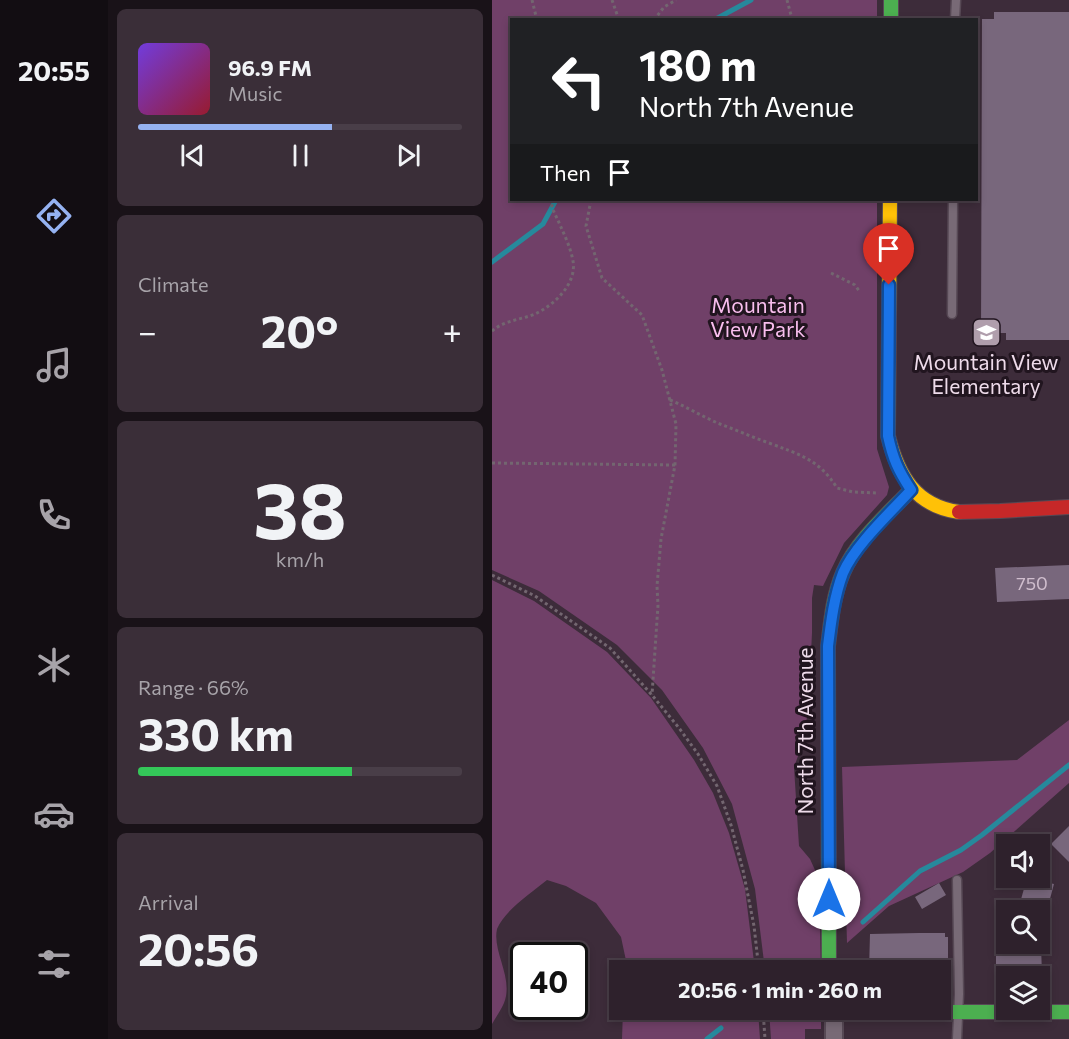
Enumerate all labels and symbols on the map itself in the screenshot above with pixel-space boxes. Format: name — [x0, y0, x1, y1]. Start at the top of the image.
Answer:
pin — [863, 223, 914, 285]
park label: Mountain View Park — [710, 292, 806, 341]
school or university icon: Mountain View Elementary — [970, 316, 1002, 348]
place label: Mountain View Elementary — [914, 349, 1059, 398]
house number: 750 — [1016, 572, 1048, 594]
street label: North 7th Avenue — [792, 647, 817, 815]
position arrow — [797, 867, 861, 931]
speed limit sign: 40 — [510, 942, 588, 1020]

